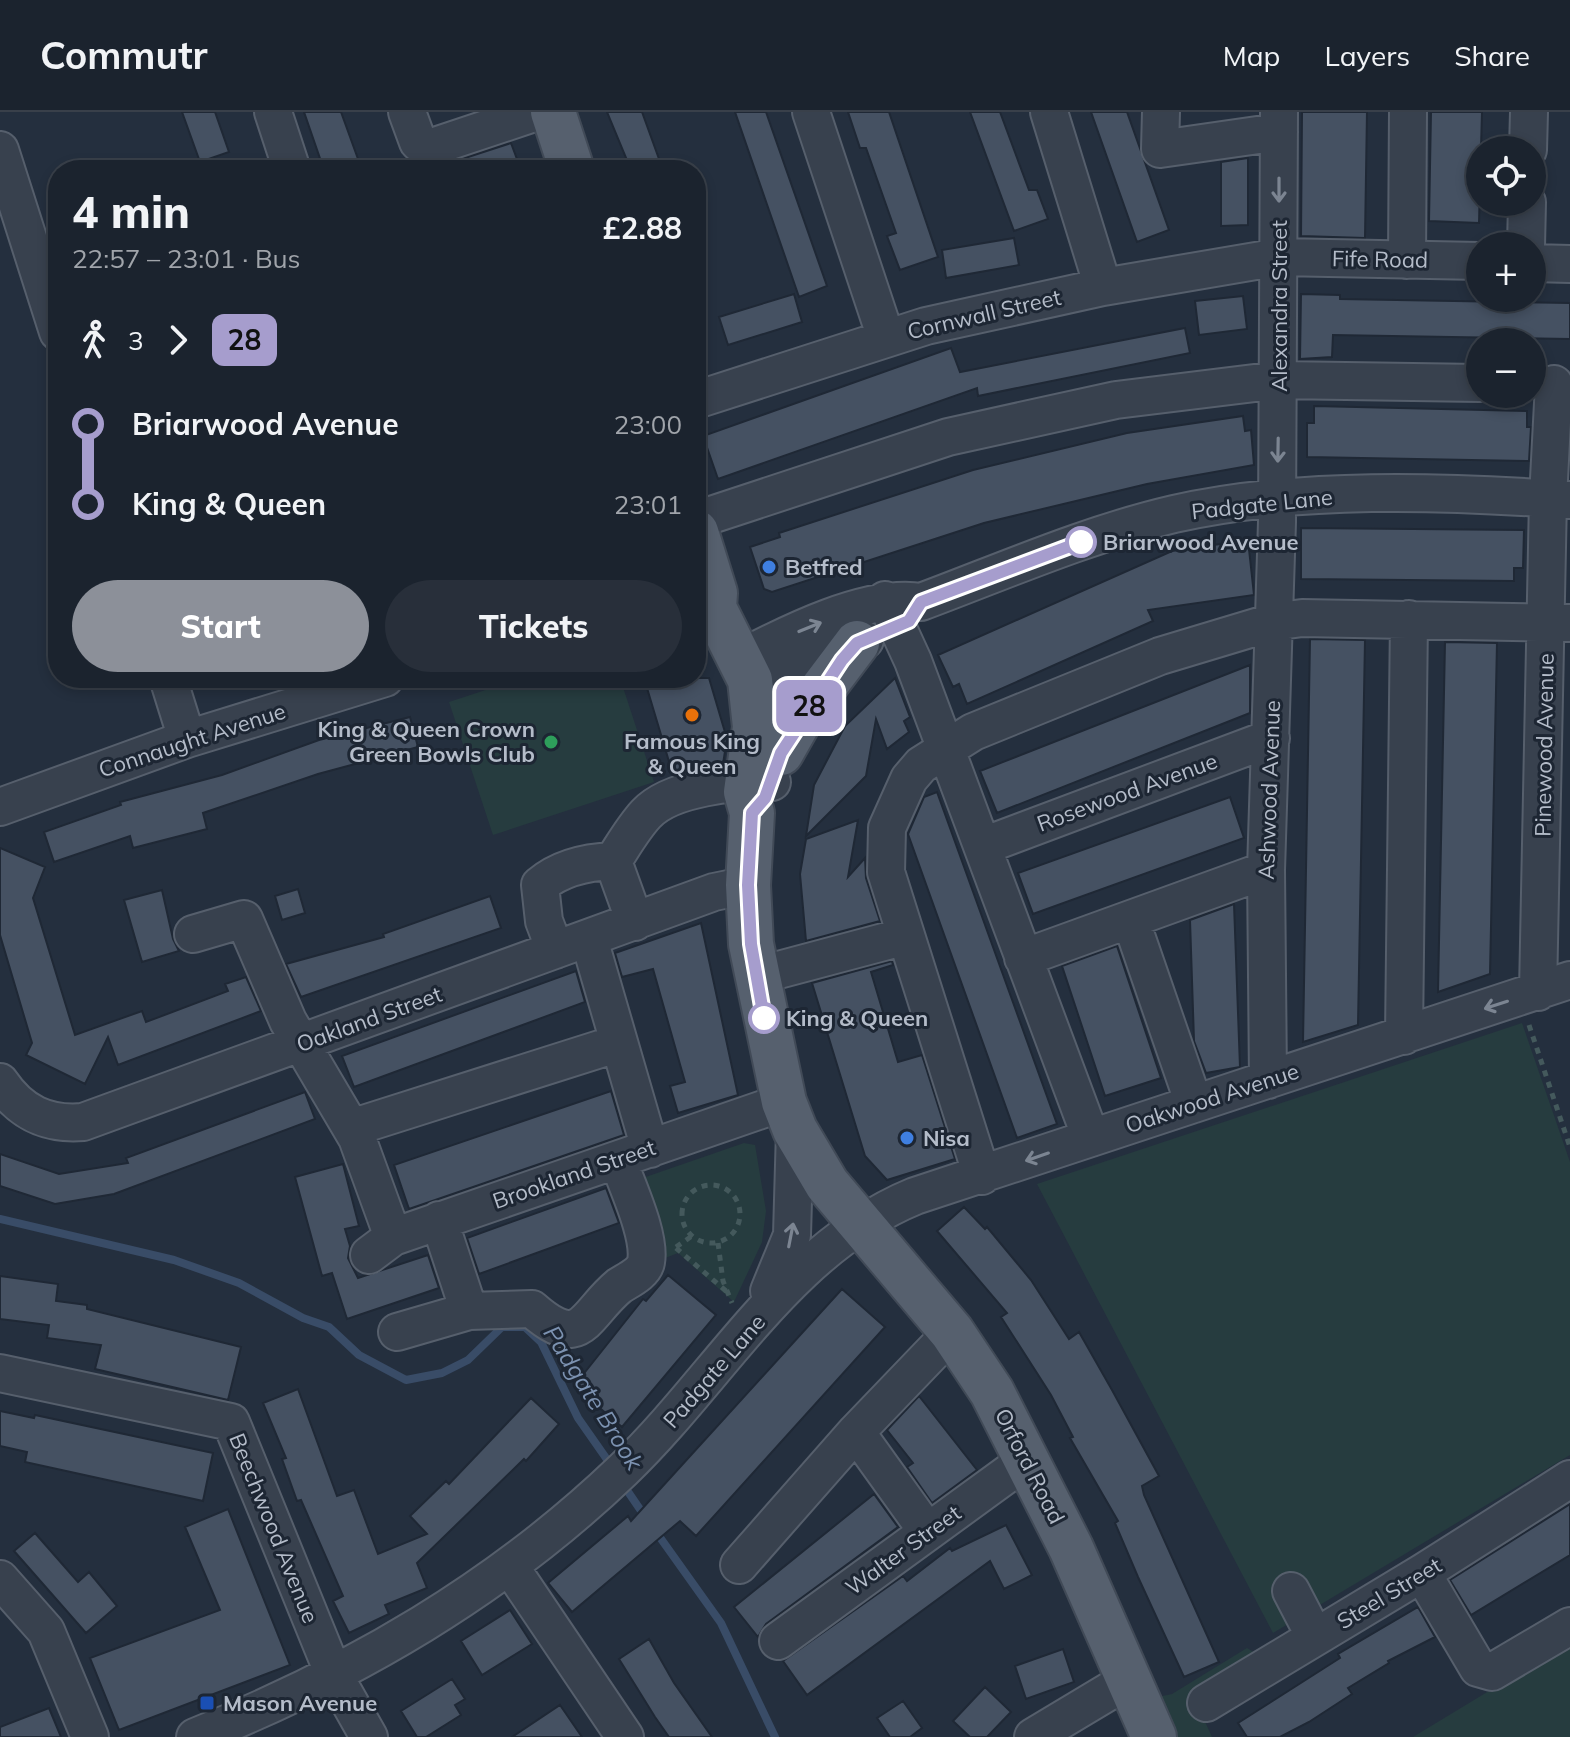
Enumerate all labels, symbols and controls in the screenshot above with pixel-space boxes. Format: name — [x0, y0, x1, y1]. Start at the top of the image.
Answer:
text: Commutr — [40, 31, 208, 79]
text: Map — [1223, 38, 1280, 73]
text: Layers — [1324, 38, 1410, 73]
text: Share — [1454, 38, 1530, 73]
map controls — [1466, 136, 1546, 408]
button: locate — [1466, 136, 1546, 216]
one-way arrow — [1271, 176, 1287, 203]
text: 4 min — [72, 184, 190, 239]
text: £2.88 — [603, 209, 682, 247]
street label: Alexandra Street — [1265, 220, 1293, 392]
button: + — [1466, 232, 1546, 312]
text: 22:57 – 23:01 · Bus — [72, 242, 301, 275]
street label: Fife Road — [1332, 244, 1428, 274]
street label: Cornwall Street — [904, 283, 1064, 345]
icon: walk — [72, 318, 116, 362]
icon: forward — [156, 318, 200, 362]
text: 28 — [228, 322, 261, 357]
text: 3 — [128, 324, 144, 357]
button: − — [1466, 328, 1546, 408]
text: Briarwood Avenue — [132, 405, 399, 443]
text: 23:00 — [614, 408, 682, 441]
one-way arrow — [1270, 436, 1285, 463]
street label: Padgate Lane — [1190, 483, 1334, 525]
text: King & Queen — [132, 485, 326, 523]
text: 23:01 — [614, 488, 682, 521]
marker: Briarwood Avenue — [1066, 527, 1096, 557]
place label: Briarwood Avenue — [1103, 528, 1299, 556]
place label: Betfred — [785, 553, 863, 581]
marker: Betfred — [760, 558, 778, 576]
button: Start — [72, 580, 369, 672]
button: Tickets — [385, 580, 682, 672]
one-way arrow — [797, 619, 822, 633]
street label: Pinewood Avenue — [1528, 653, 1560, 837]
line badge: 28 — [773, 680, 845, 732]
text: 28 — [792, 688, 826, 723]
street label: Connaught Avenue — [95, 697, 289, 783]
street label: Ashwood Avenue — [1252, 700, 1286, 880]
marker: Famous King & Queen — [683, 706, 701, 724]
place label: King & Queen Crown Green Bowls Club — [318, 715, 535, 768]
place label: Famous King & Queen — [624, 727, 760, 780]
marker: King & Queen Crown Green Bowls Club — [542, 733, 560, 751]
street label: Rosewood Avenue — [1033, 746, 1221, 838]
street label: Oakland Street — [293, 980, 446, 1058]
one-way arrow — [1484, 999, 1509, 1014]
marker: King & Queen — [749, 1003, 779, 1033]
place label: King & Queen — [786, 1004, 928, 1032]
street label: Oakwood Avenue — [1122, 1057, 1302, 1139]
place label: Nisa — [923, 1124, 970, 1152]
marker: Nisa — [898, 1129, 916, 1147]
street label: Brookland Street — [489, 1133, 659, 1215]
one-way arrow — [1025, 1151, 1050, 1166]
one-way arrow — [784, 1223, 799, 1249]
street label: Padgate Lane — [657, 1308, 771, 1434]
water label: Padgate Brook — [537, 1320, 651, 1476]
street label: Orford Road — [989, 1404, 1071, 1528]
street label: Beechwood Avenue — [223, 1429, 325, 1627]
street label: Walter Street — [840, 1499, 966, 1601]
street label: Steel Street — [1332, 1551, 1447, 1635]
place label: Mason Avenue — [223, 1689, 377, 1717]
marker: Mason Avenue — [198, 1694, 216, 1712]

